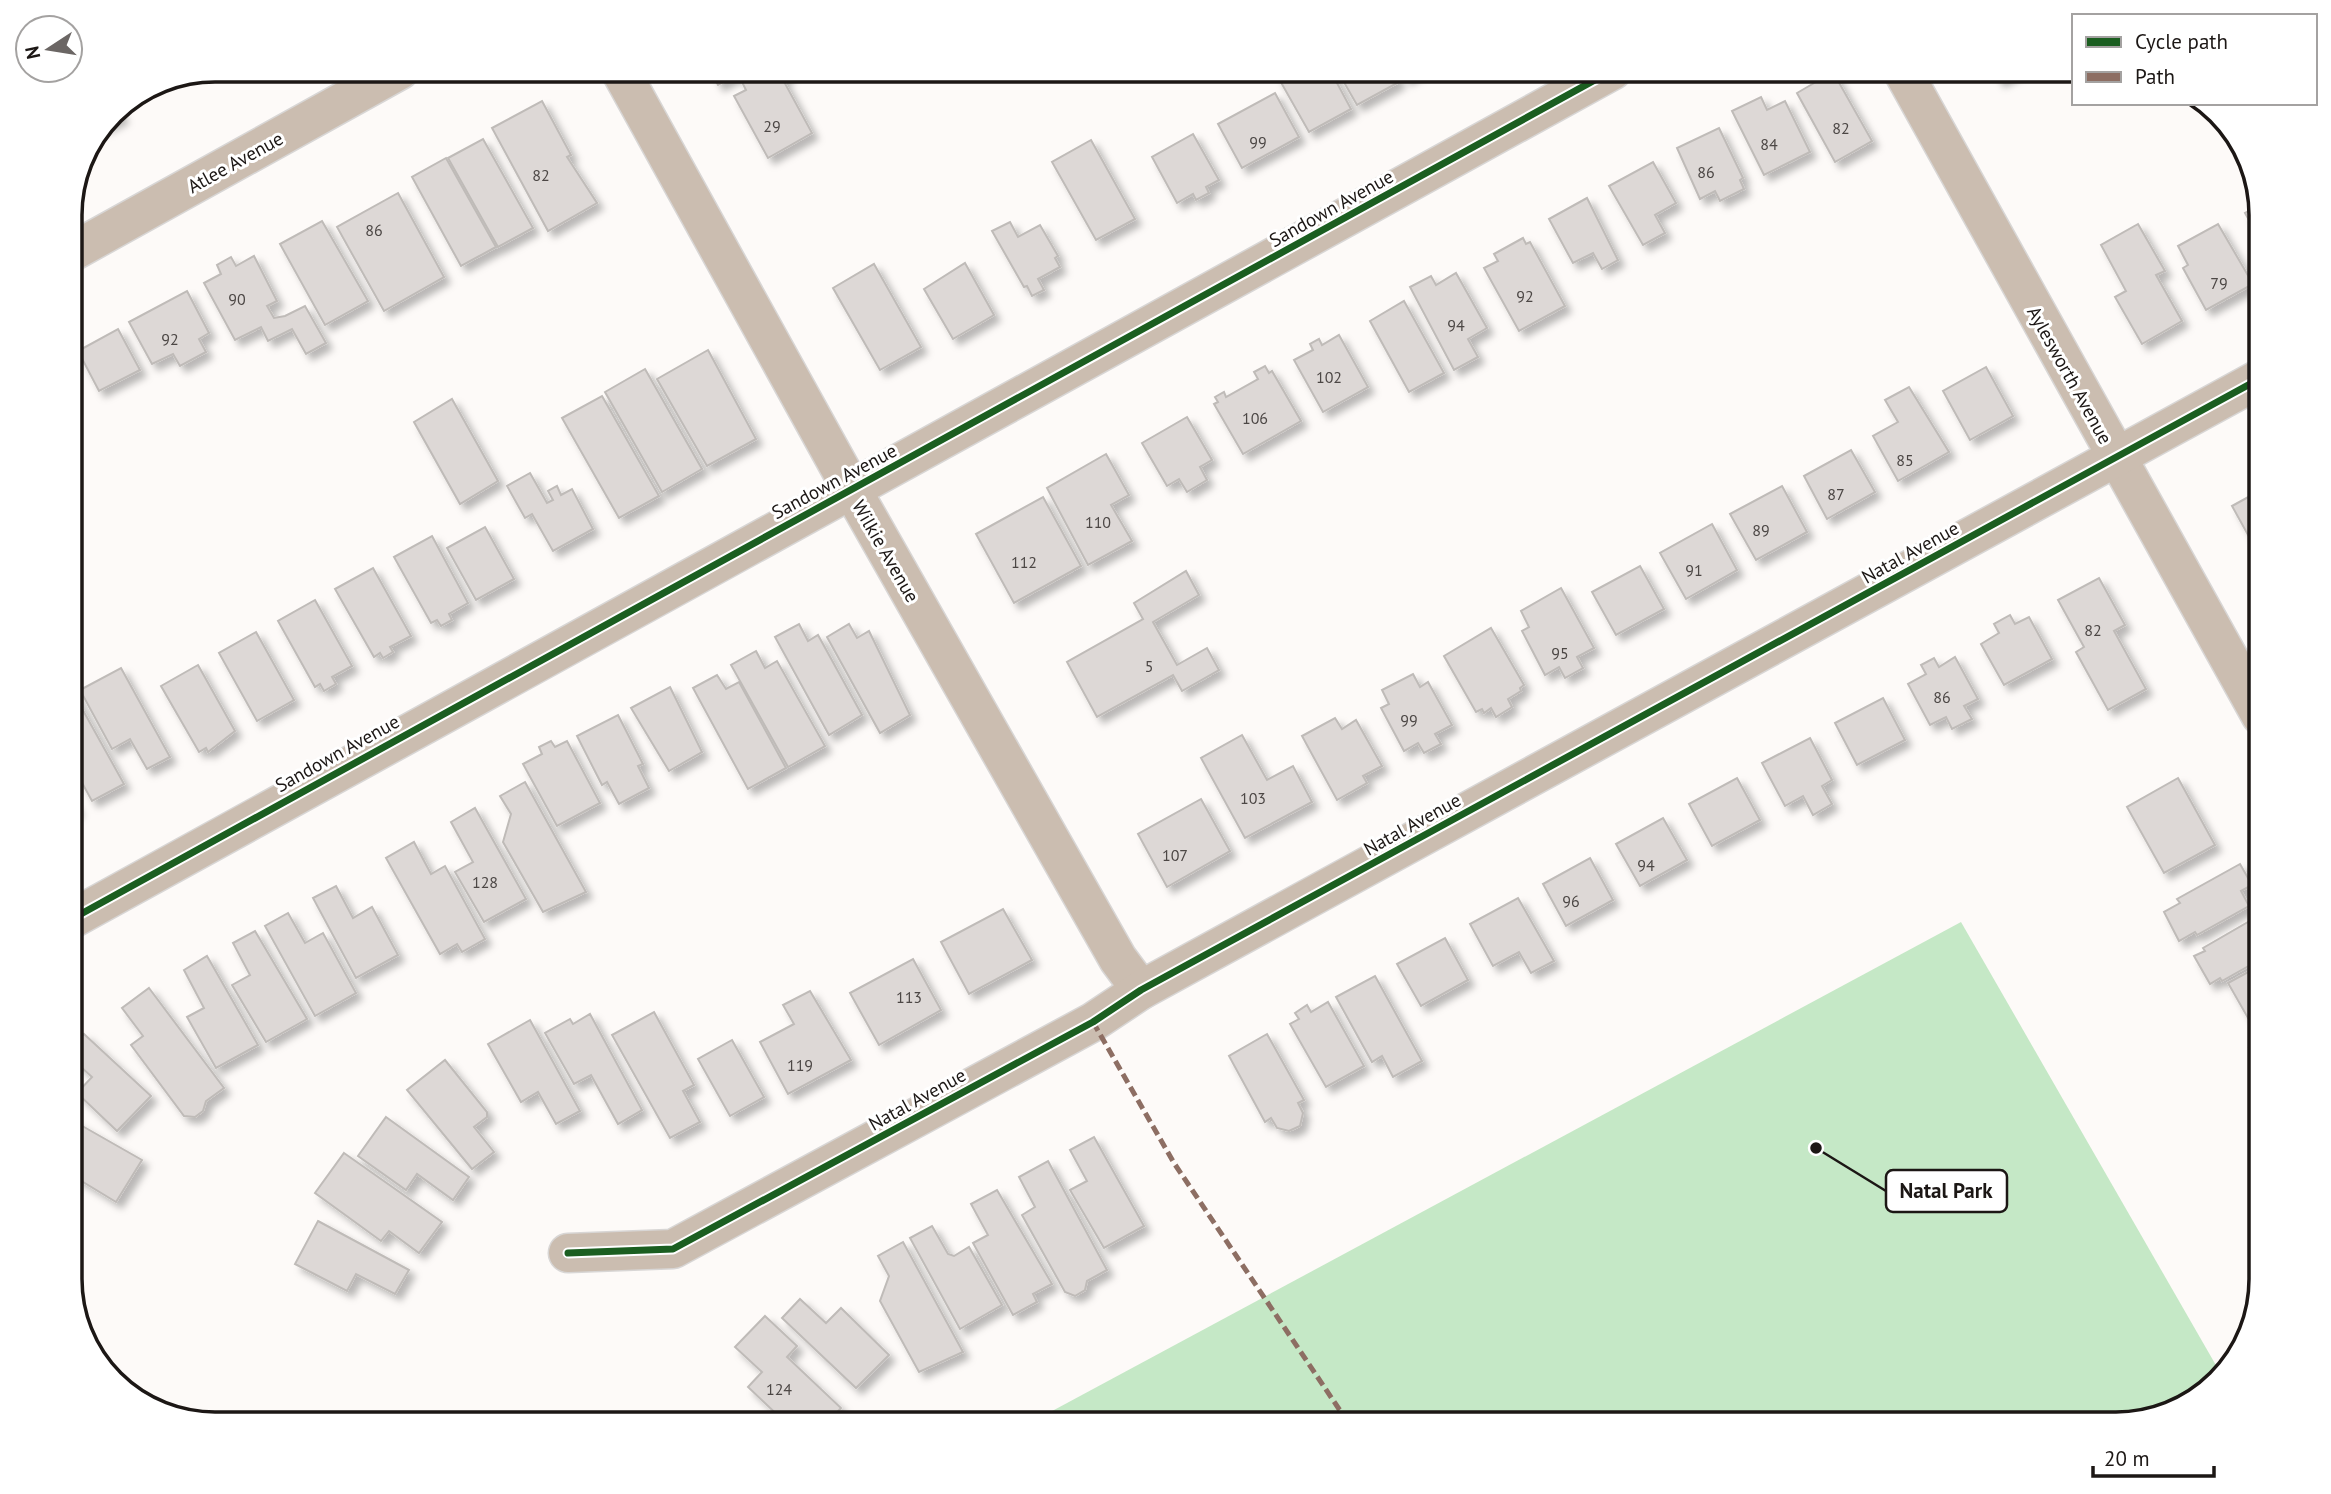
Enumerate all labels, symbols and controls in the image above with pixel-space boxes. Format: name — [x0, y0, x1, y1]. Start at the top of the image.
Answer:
north arrow — [14, 14, 84, 84]
legend — [2072, 14, 2317, 105]
text: Cycle path — [2135, 28, 2228, 55]
text: N — [19, 44, 45, 61]
text: Path — [2135, 63, 2175, 90]
house number: 29 — [763, 116, 781, 136]
house number: 82 — [1832, 118, 1850, 138]
street label: Atlee Avenue — [183, 126, 287, 198]
house number: 99 — [1249, 132, 1267, 152]
house number: 84 — [1760, 134, 1778, 154]
house number: 86 — [1697, 162, 1715, 182]
street label: Sandown Avenue — [1265, 164, 1397, 252]
house number: 82 — [532, 165, 550, 185]
house number: 86 — [365, 220, 383, 240]
house number: 79 — [2210, 273, 2228, 293]
house number: 92 — [1516, 286, 1534, 306]
house number: 90 — [228, 289, 246, 309]
street label: Aylesworth Avenue — [2022, 302, 2118, 448]
house number: 94 — [1447, 315, 1465, 335]
house number: 92 — [161, 329, 179, 349]
house number: 102 — [1316, 367, 1342, 387]
house number: 106 — [1242, 408, 1268, 428]
street label: Sandown Avenue — [767, 438, 901, 524]
house number: 85 — [1896, 450, 1914, 470]
house number: 87 — [1827, 484, 1845, 504]
street label: Wilkie Avenue — [847, 496, 925, 606]
house number: 110 — [1085, 512, 1111, 532]
street label: Natal Avenue — [1857, 515, 1963, 589]
house number: 89 — [1752, 520, 1770, 540]
house number: 112 — [1011, 552, 1037, 572]
house number: 91 — [1685, 560, 1703, 580]
house number: 82 — [2084, 620, 2102, 640]
house number: 95 — [1551, 643, 1569, 663]
house number: 5 — [1145, 656, 1153, 676]
house number: 86 — [1933, 687, 1951, 707]
street label: Sandown Avenue — [271, 709, 403, 797]
house number: 99 — [1400, 710, 1418, 730]
street label: Natal Avenue — [1359, 787, 1465, 861]
house number: 103 — [1240, 788, 1266, 808]
house number: 107 — [1162, 845, 1188, 865]
house number: 94 — [1637, 855, 1655, 875]
house number: 128 — [472, 872, 498, 892]
house number: 96 — [1562, 891, 1580, 911]
house number: 113 — [896, 987, 922, 1007]
house number: 119 — [787, 1055, 813, 1075]
street label: Natal Avenue — [864, 1062, 970, 1136]
callout: Natal Park — [1886, 1170, 2007, 1212]
text: Natal Park — [1900, 1177, 1993, 1204]
house number: 124 — [766, 1379, 792, 1399]
scale bar — [2093, 1434, 2214, 1478]
text: 20 m — [2104, 1445, 2150, 1472]

